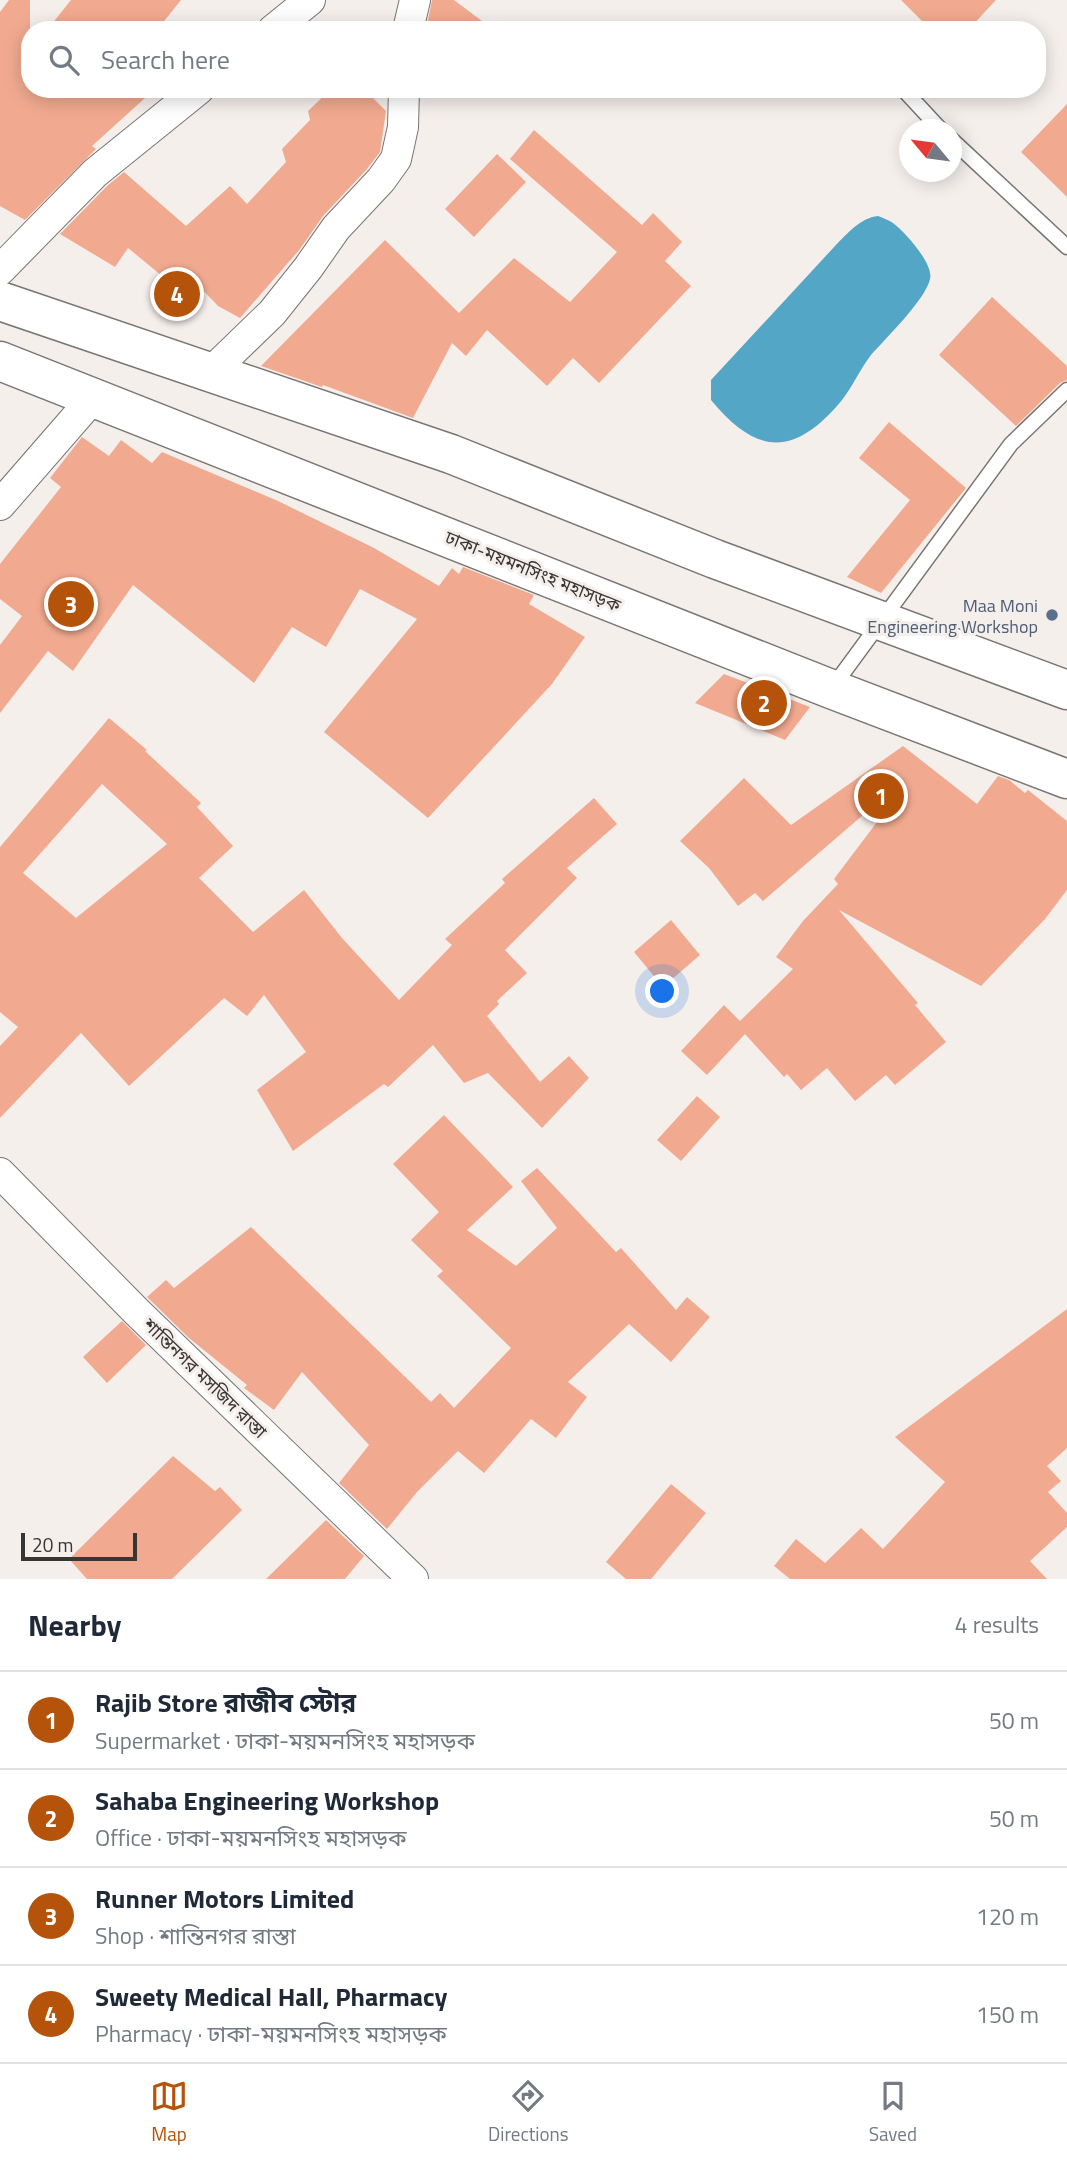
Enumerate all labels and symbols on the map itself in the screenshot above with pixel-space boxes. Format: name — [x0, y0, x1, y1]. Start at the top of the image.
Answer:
north arrow — [899, 119, 962, 182]
pin: 4 — [154, 268, 200, 320]
street label: ঢাকা-ময়মনসিংহ মহাসড়ক — [440, 523, 625, 619]
pin: 3 — [48, 578, 94, 630]
place label: Maa Moni Engineering Workshop — [867, 592, 1038, 640]
marker: Maa Moni Engineering Workshop — [1044, 607, 1060, 623]
pin: 2 — [741, 677, 787, 729]
pin: 1 — [858, 770, 904, 822]
your location — [645, 974, 679, 1008]
street label: শান্তিনগর মসজিদ রাস্তা — [136, 1311, 273, 1445]
scale bar — [21, 1530, 136, 1562]

